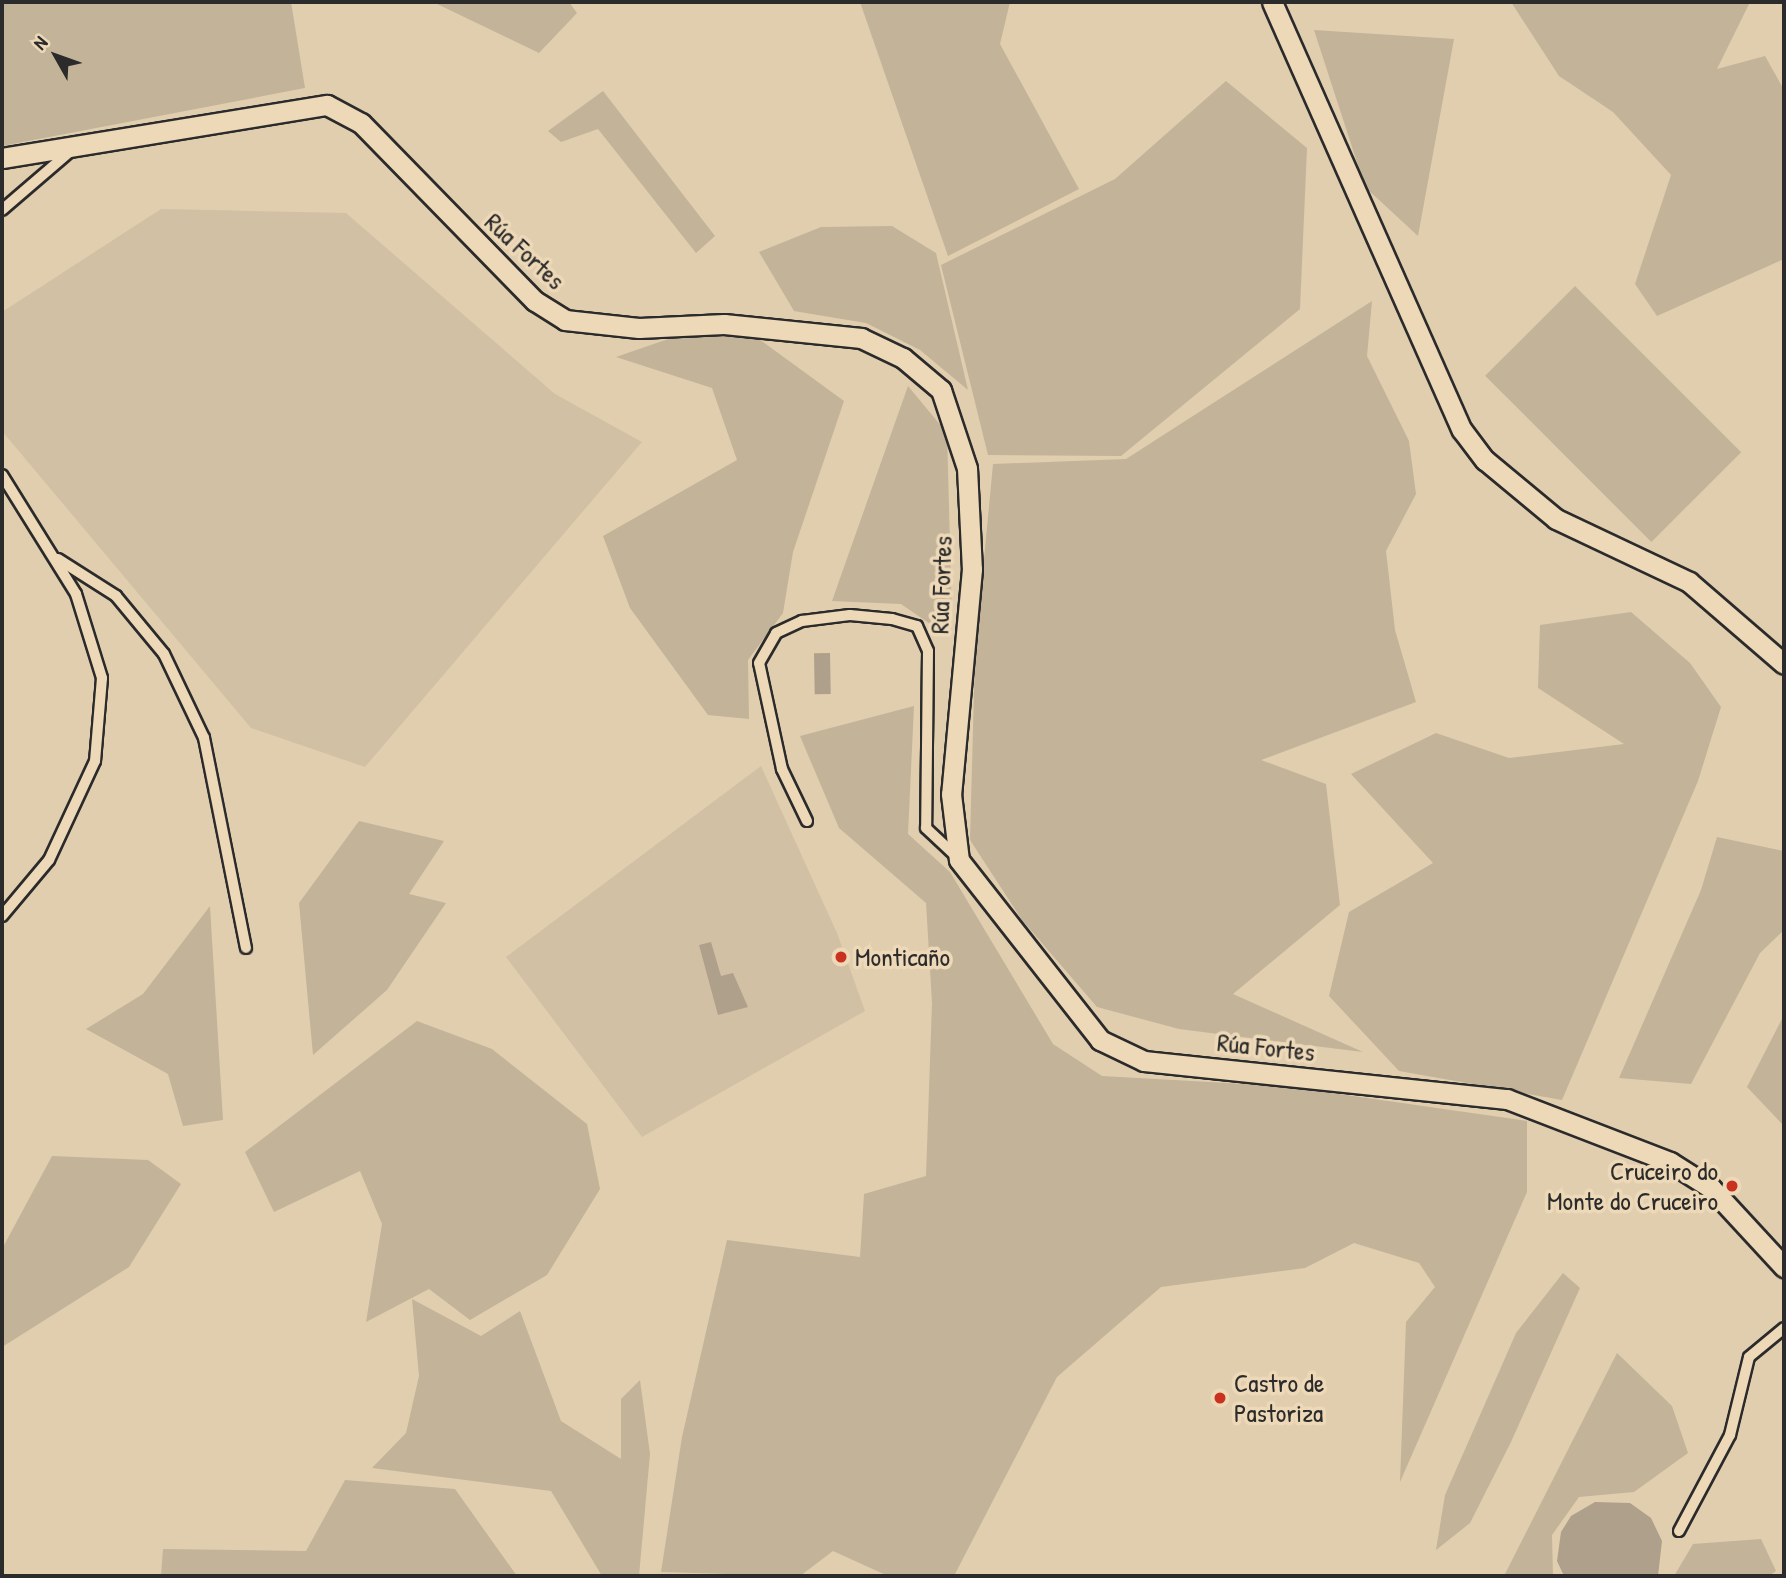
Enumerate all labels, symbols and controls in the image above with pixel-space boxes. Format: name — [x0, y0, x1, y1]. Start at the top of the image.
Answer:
north arrow — [21, 21, 91, 91]
text: N — [27, 30, 53, 55]
street label: Rúa Fortes — [479, 206, 571, 296]
street label: Rúa Fortes — [924, 536, 958, 634]
place label: Monticaño — [855, 941, 950, 973]
marker: Monticaño — [833, 949, 849, 965]
street label: Rúa Fortes — [1216, 1026, 1316, 1068]
place label: Cruceiro do Monte do Cruceiro — [1547, 1155, 1718, 1216]
marker: Cruceiro do Monte do Cruceiro — [1724, 1178, 1740, 1194]
place label: Castro de Pastoriza — [1234, 1367, 1324, 1428]
marker: Castro de Pastoriza — [1212, 1390, 1228, 1406]

